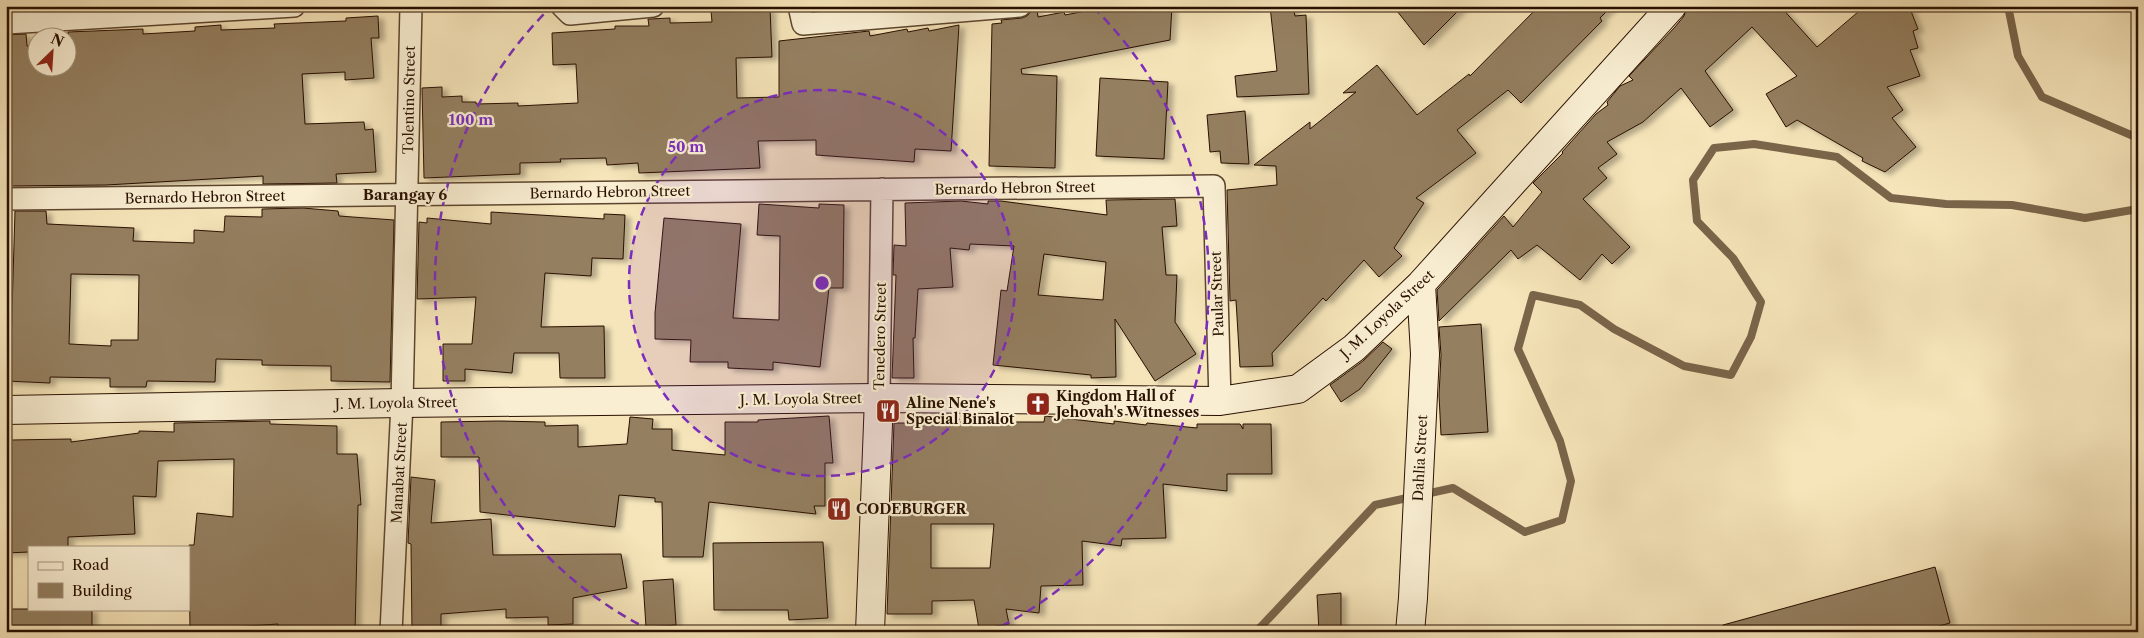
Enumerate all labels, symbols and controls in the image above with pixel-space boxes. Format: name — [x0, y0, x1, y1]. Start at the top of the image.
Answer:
north arrow — [28, 28, 78, 78]
text: N — [48, 29, 67, 51]
street label: Tolentino Street — [399, 46, 419, 154]
text: 100 m — [449, 110, 493, 129]
text: 50 m — [668, 137, 704, 156]
street label: Bernardo Hebron Street — [935, 178, 1096, 198]
street label: Bernardo Hebron Street — [530, 182, 691, 202]
district label: Barangay 6 — [363, 185, 447, 204]
street label: Bernardo Hebron Street — [125, 187, 286, 207]
street label: Paular Street — [1207, 251, 1227, 337]
street label: J. M. Loyola Street — [1335, 266, 1438, 364]
centre of rings — [813, 274, 831, 292]
street label: Tenedero Street — [870, 282, 890, 390]
place label: Kingdom Hall of Jehovah's Witnesses — [1053, 387, 1199, 421]
street label: J. M. Loyola Street — [738, 389, 862, 409]
church icon: Kingdom Hall of Jehovah's Witnesses — [1025, 391, 1051, 417]
street label: J. M. Loyola Street — [333, 393, 457, 413]
place label: Aline Nene's Special Binalot — [905, 394, 1015, 428]
restaurant icon: Aline Nene's Special Binalot — [875, 398, 901, 424]
street label: Dahlia Street — [1409, 414, 1431, 502]
street label: Manabat Street — [387, 422, 411, 524]
restaurant icon: CODEBURGER — [826, 496, 852, 522]
place label: CODEBURGER — [856, 500, 968, 518]
legend — [28, 546, 190, 610]
text: Road — [72, 555, 109, 574]
text: Building — [72, 581, 132, 600]

